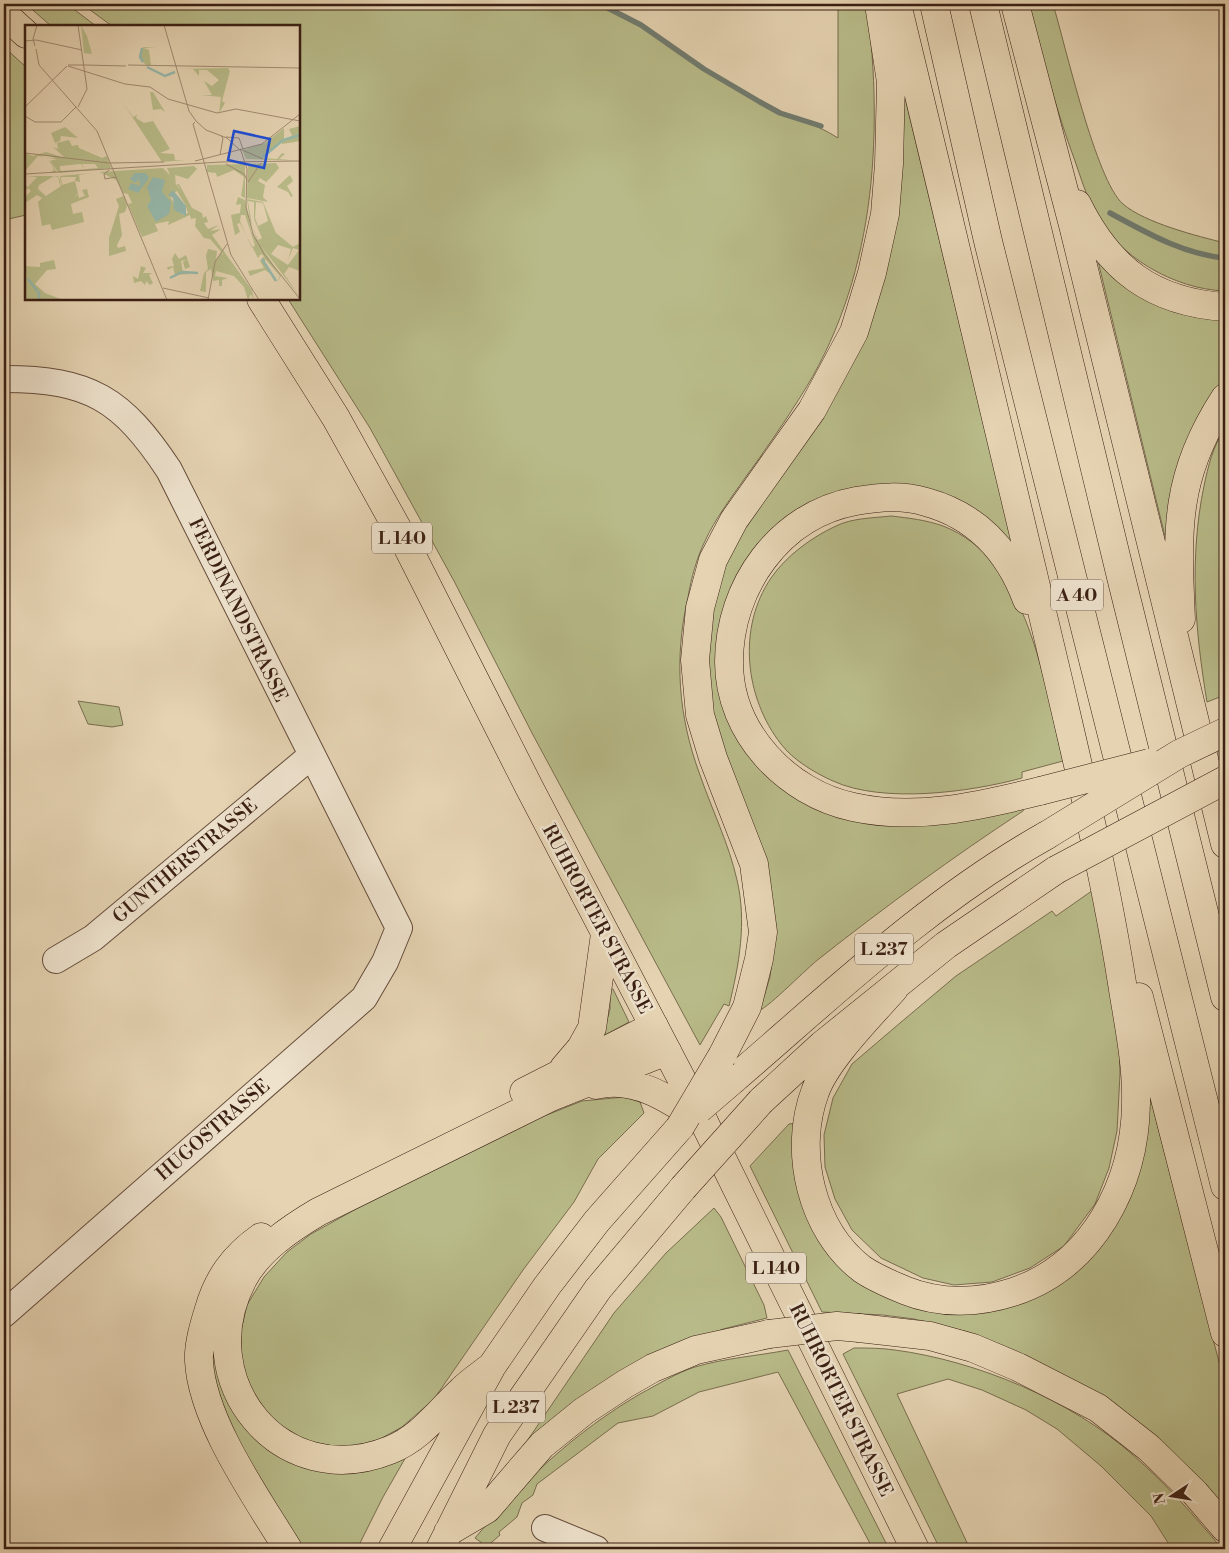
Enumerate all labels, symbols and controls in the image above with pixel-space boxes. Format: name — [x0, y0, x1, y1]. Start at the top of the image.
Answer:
inset map — [25, 25, 300, 300]
street label: FERDINANDSTRASSE — [183, 514, 293, 706]
road number: L 140 — [372, 522, 432, 554]
road number: A 40 — [1051, 580, 1103, 610]
street label: GUNTHERSTRASSE — [108, 793, 262, 929]
street label: RUHRORTER STRASSE — [537, 820, 657, 1018]
road number: L 237 — [855, 934, 913, 964]
street label: HUGOSTRASSE — [151, 1074, 275, 1186]
road number: L 140 — [746, 1252, 806, 1284]
street label: RUHRORTER STRASSE — [784, 1300, 898, 1500]
road number: L 237 — [487, 1391, 545, 1422]
north arrow — [1146, 1470, 1196, 1520]
text: N — [1150, 1491, 1170, 1506]

